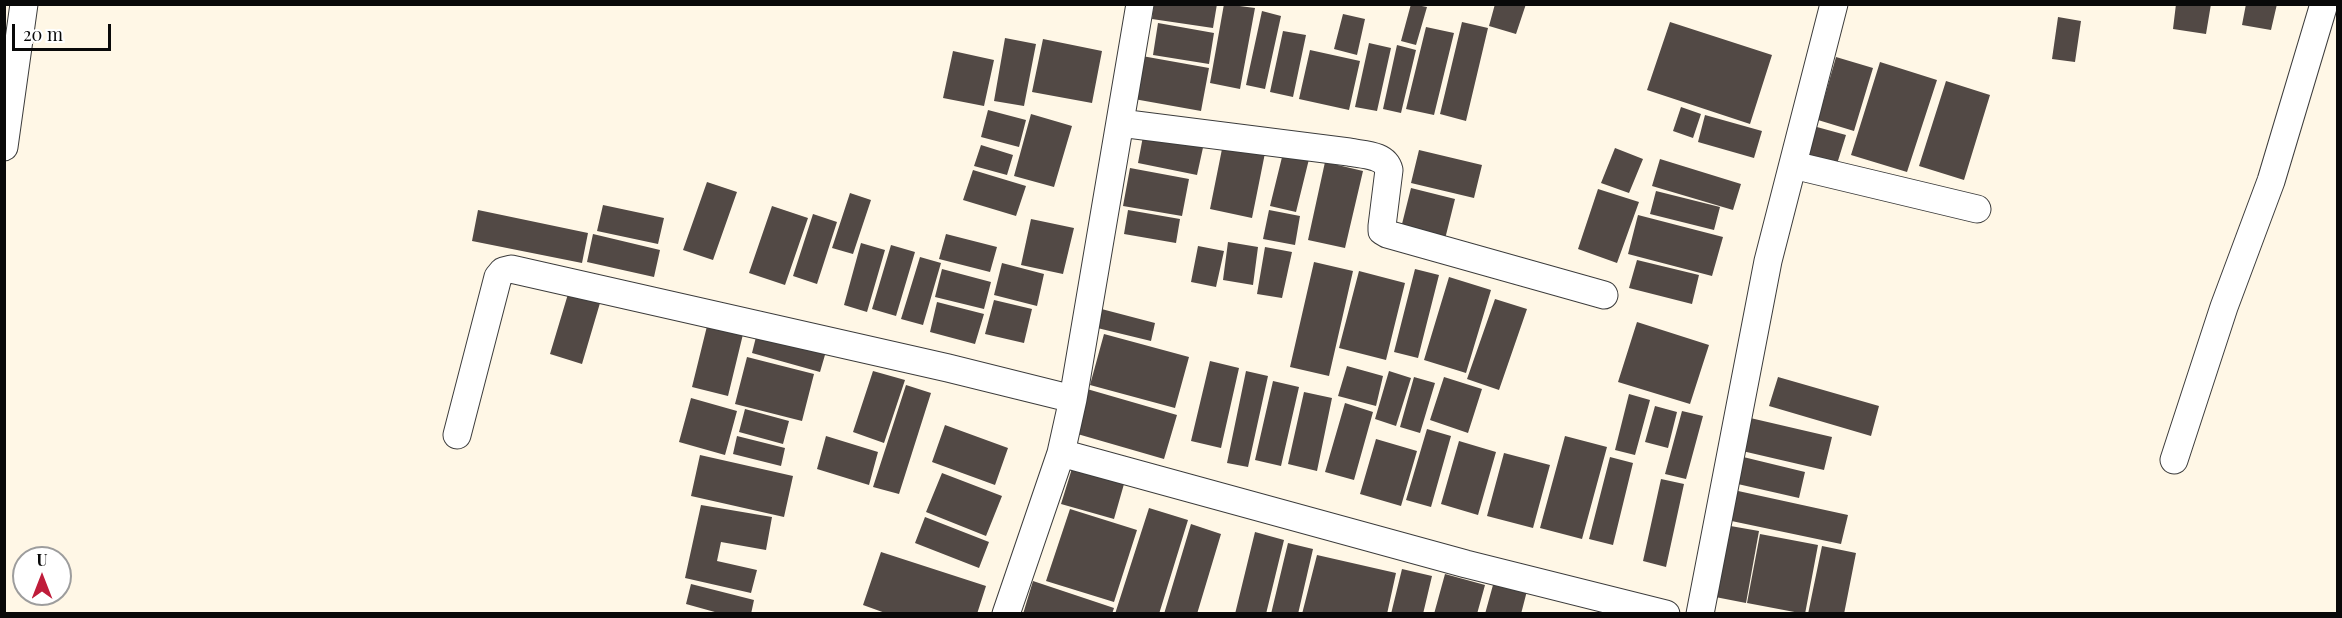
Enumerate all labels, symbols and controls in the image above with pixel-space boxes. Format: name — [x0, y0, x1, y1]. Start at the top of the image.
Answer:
scale bar — [15, 12, 114, 50]
text: 20 m — [23, 22, 63, 46]
north arrow — [12, 546, 72, 606]
text: U — [36, 549, 48, 570]

